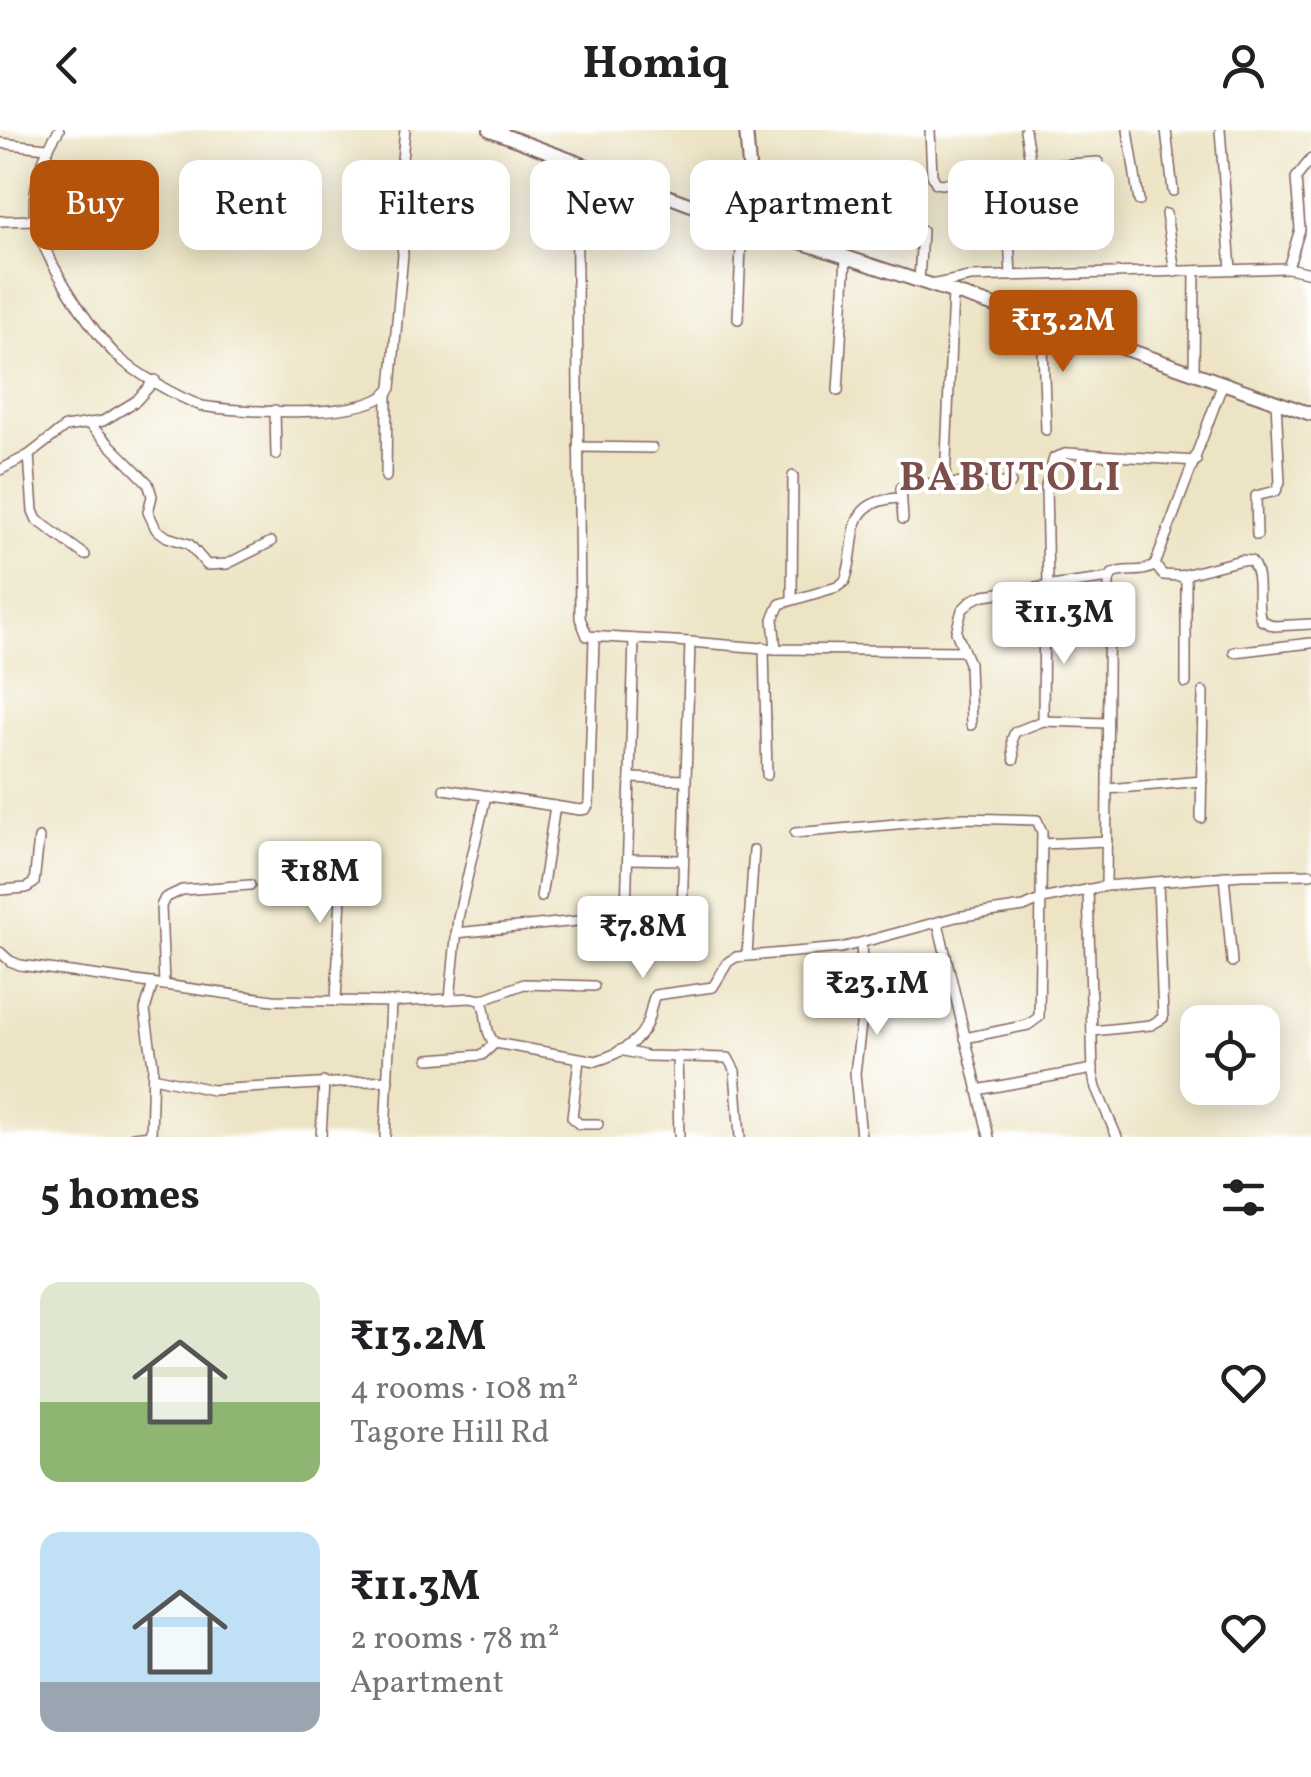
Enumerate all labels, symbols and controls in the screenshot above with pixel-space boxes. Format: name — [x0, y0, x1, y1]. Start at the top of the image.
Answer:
text: Homiq — [582, 34, 729, 97]
icon: back — [40, 38, 95, 93]
icon: person — [1216, 38, 1271, 93]
chip: Buy — [30, 160, 159, 250]
chip: Rent — [179, 160, 322, 250]
chip: Filters — [342, 160, 510, 250]
chip: New — [530, 160, 670, 250]
chip: Apartment — [690, 160, 928, 250]
chip: House — [948, 160, 1114, 250]
pin: ₹13.2M — [982, 290, 1144, 375]
text: ₹13.2M — [1011, 300, 1115, 344]
district label: BABUTOLI — [899, 452, 1123, 508]
pin: ₹11.3M — [983, 582, 1145, 667]
text: ₹11.3M — [1014, 592, 1114, 636]
pin: ₹18M — [261, 841, 379, 926]
text: ₹18M — [281, 851, 359, 895]
pin: ₹7.8M — [573, 896, 713, 981]
text: ₹7.8M — [599, 906, 687, 950]
pin: ₹23.1M — [796, 953, 958, 1038]
text: ₹23.1M — [825, 963, 929, 1007]
map controls — [1180, 1005, 1280, 1105]
button: locate — [1180, 1005, 1280, 1105]
text: 5 homes — [40, 1168, 200, 1227]
icon: filters — [1216, 1170, 1271, 1225]
text: ₹13.2M — [350, 1309, 486, 1368]
icon: home — [120, 1322, 240, 1442]
icon: heart — [1216, 1355, 1271, 1410]
text: 4 rooms · 108 m² — [350, 1368, 579, 1412]
text: Tagore Hill Rd — [350, 1412, 550, 1456]
text: ₹11.3M — [350, 1559, 480, 1618]
icon: home — [120, 1572, 240, 1692]
icon: heart — [1216, 1605, 1271, 1660]
text: 2 rooms · 78 m² — [350, 1618, 560, 1662]
text: Apartment — [350, 1662, 504, 1706]

